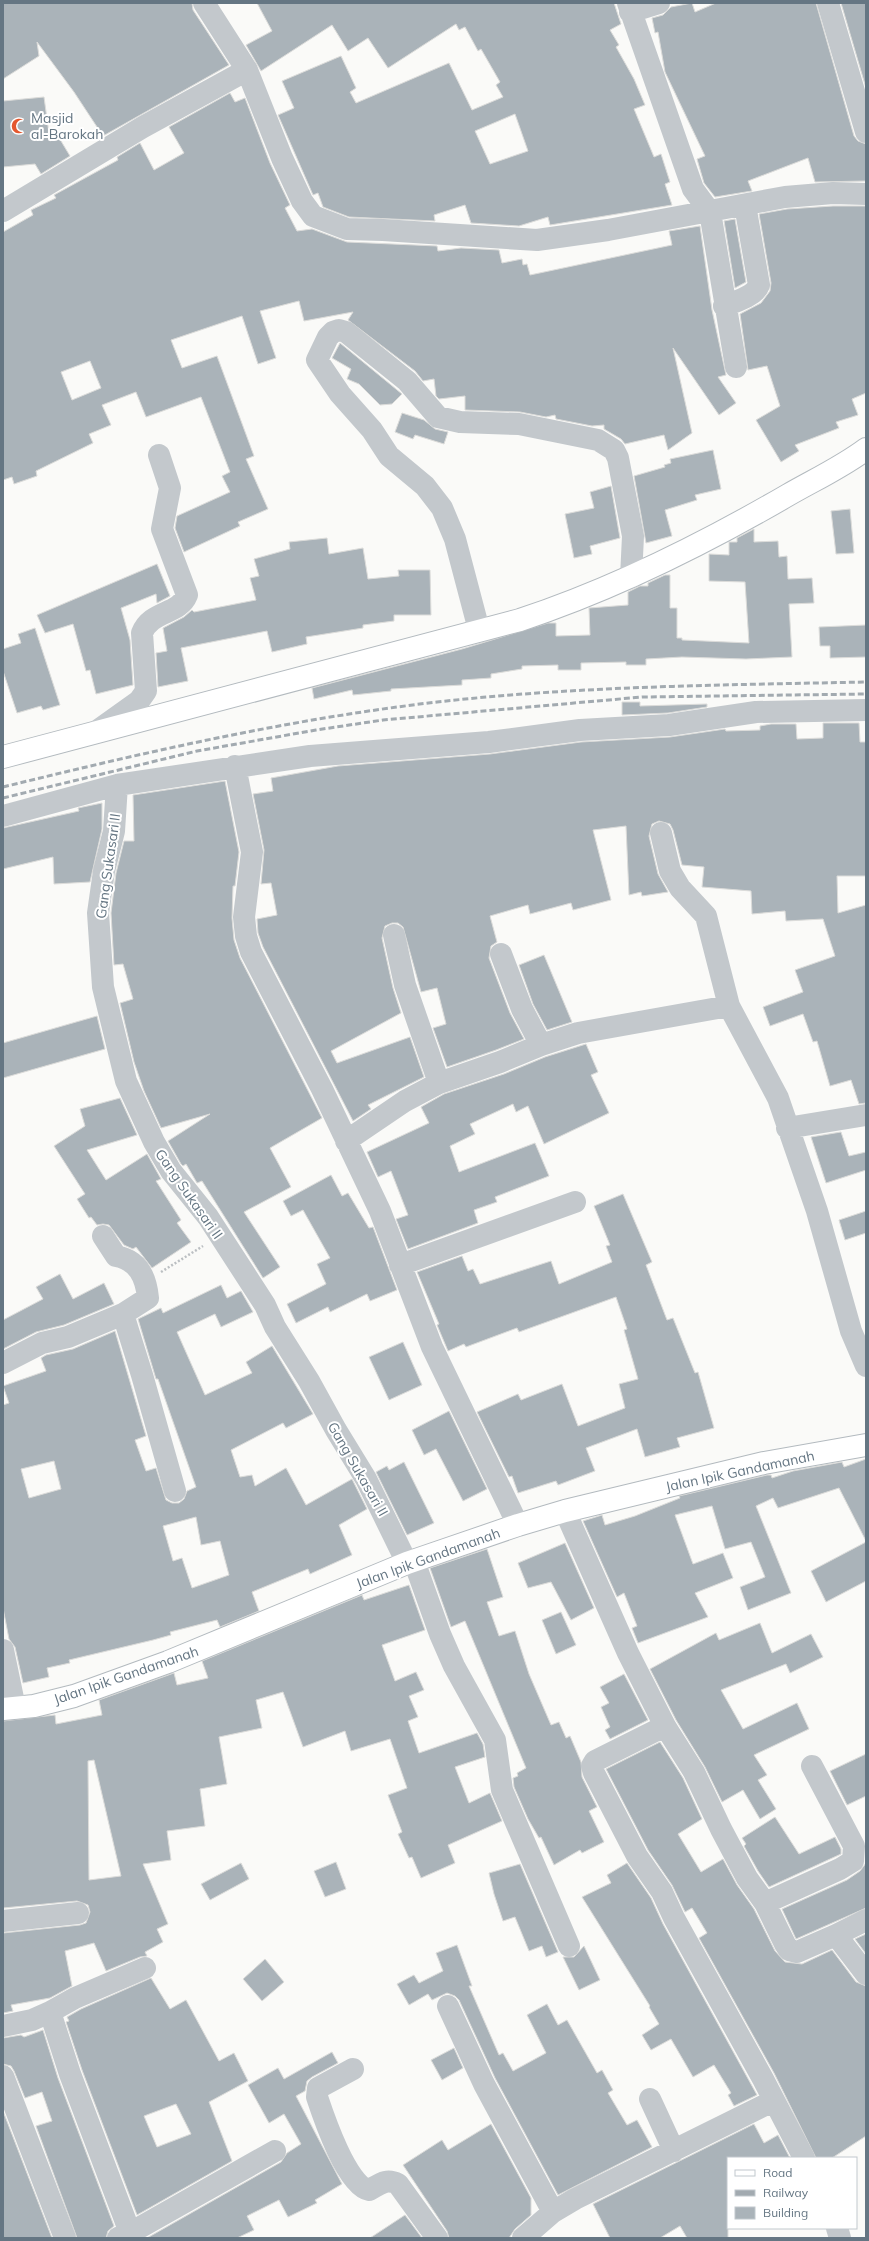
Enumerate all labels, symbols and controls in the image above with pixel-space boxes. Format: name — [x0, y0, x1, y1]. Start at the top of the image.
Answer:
place label: Masjid al-Barokah — [31, 109, 103, 143]
mosque icon: Masjid al-Barokah — [10, 117, 28, 135]
street label: Gang Sukasari II — [92, 812, 124, 920]
street label: Gang Sukasari II — [151, 1145, 227, 1243]
street label: Gang Sukasari II — [324, 1419, 392, 1519]
street label: Jalan Ipik Gandamanah — [664, 1446, 816, 1496]
street label: Jalan Ipik Gandamanah — [354, 1524, 502, 1592]
street label: Jalan Ipik Gandamanah — [51, 1642, 201, 1708]
legend — [727, 2157, 857, 2229]
text: Road — [763, 2165, 792, 2180]
text: Railway — [763, 2185, 809, 2200]
text: Building — [763, 2205, 808, 2220]

